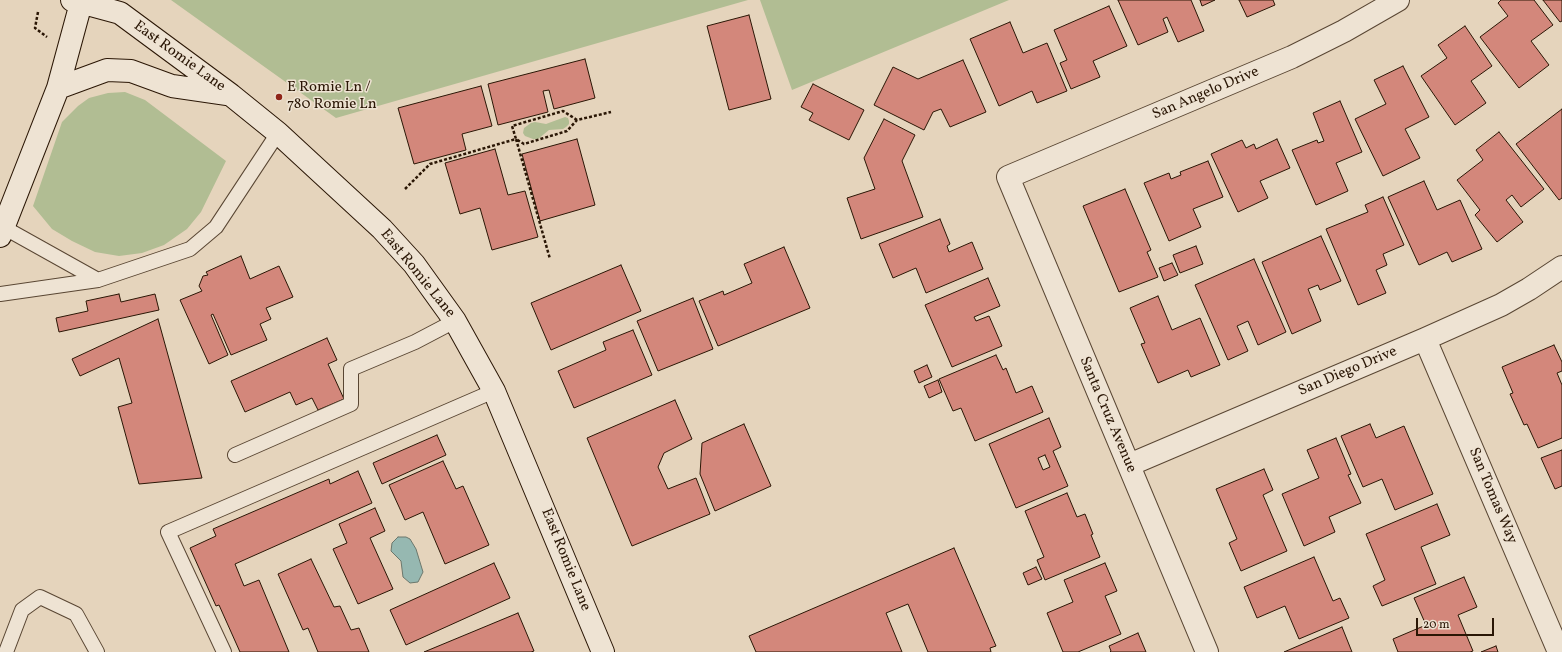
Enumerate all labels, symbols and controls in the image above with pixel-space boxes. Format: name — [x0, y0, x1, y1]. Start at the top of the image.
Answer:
street label: East Romie Lane — [130, 18, 228, 96]
street label: San Angelo Drive — [1150, 63, 1262, 125]
place label: E Romie Ln / 780 Romie Ln — [287, 79, 377, 114]
marker: E Romie Ln / 780 Romie Ln — [274, 92, 284, 102]
street label: East Romie Lane — [376, 226, 458, 322]
street label: San Diego Drive — [1296, 343, 1400, 401]
street label: Santa Cruz Avenue — [1074, 354, 1140, 476]
street label: San Tomas Way — [1464, 445, 1520, 547]
street label: East Romie Lane — [536, 506, 594, 614]
scale bar — [1418, 610, 1496, 636]
text: 20 m — [1423, 617, 1450, 633]

